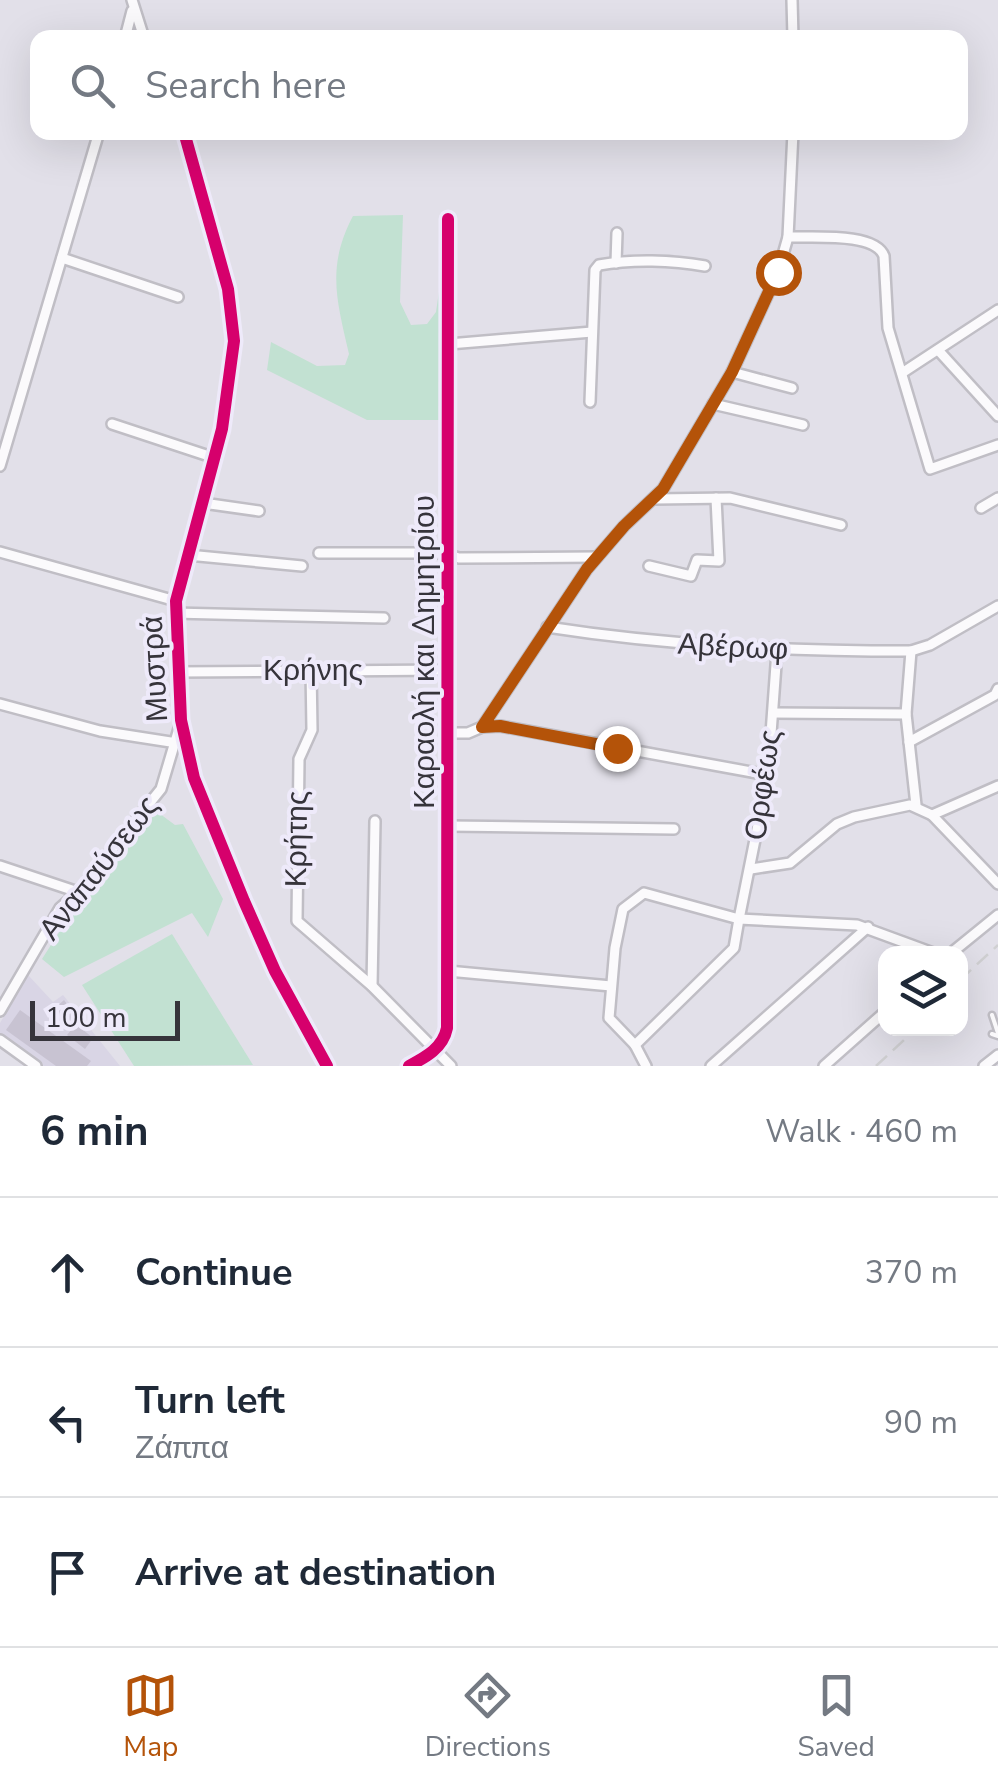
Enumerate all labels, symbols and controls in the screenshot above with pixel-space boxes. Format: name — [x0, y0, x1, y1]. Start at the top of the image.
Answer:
search box — [30, 30, 968, 140]
icon: search — [65, 58, 120, 113]
text: Search here — [145, 60, 346, 111]
route start — [756, 250, 802, 296]
street label: Καραολή και Δημητρίου — [404, 495, 445, 809]
street label: Μυστρά — [132, 615, 178, 723]
street label: Αβέρωφ — [677, 624, 789, 670]
street label: Κρήνης — [263, 650, 363, 691]
route end — [595, 726, 641, 772]
street label: Ορφέως — [735, 727, 791, 843]
street label: Αναπαύσεως — [30, 787, 168, 949]
street label: Κρήτης — [276, 790, 318, 888]
map controls — [878, 946, 968, 1036]
button: layers — [878, 946, 968, 1036]
scale bar — [30, 996, 180, 1040]
text: 100 m — [45, 999, 127, 1037]
text: 6 min — [40, 1103, 149, 1160]
text: Walk · 460 m — [765, 1110, 958, 1153]
icon: ahead — [40, 1245, 95, 1300]
text: Continue — [135, 1247, 293, 1298]
text: 370 m — [865, 1251, 958, 1294]
text: Turn left — [135, 1375, 285, 1426]
icon: left — [40, 1395, 95, 1450]
text: 90 m — [884, 1401, 958, 1444]
text: Ζάππα — [135, 1426, 229, 1469]
icon: arrive — [40, 1545, 95, 1600]
text: Arrive at destination — [135, 1547, 496, 1598]
tab: Map — [123, 1668, 178, 1766]
tab: Directions — [425, 1668, 551, 1766]
tab: Saved — [797, 1668, 875, 1766]

